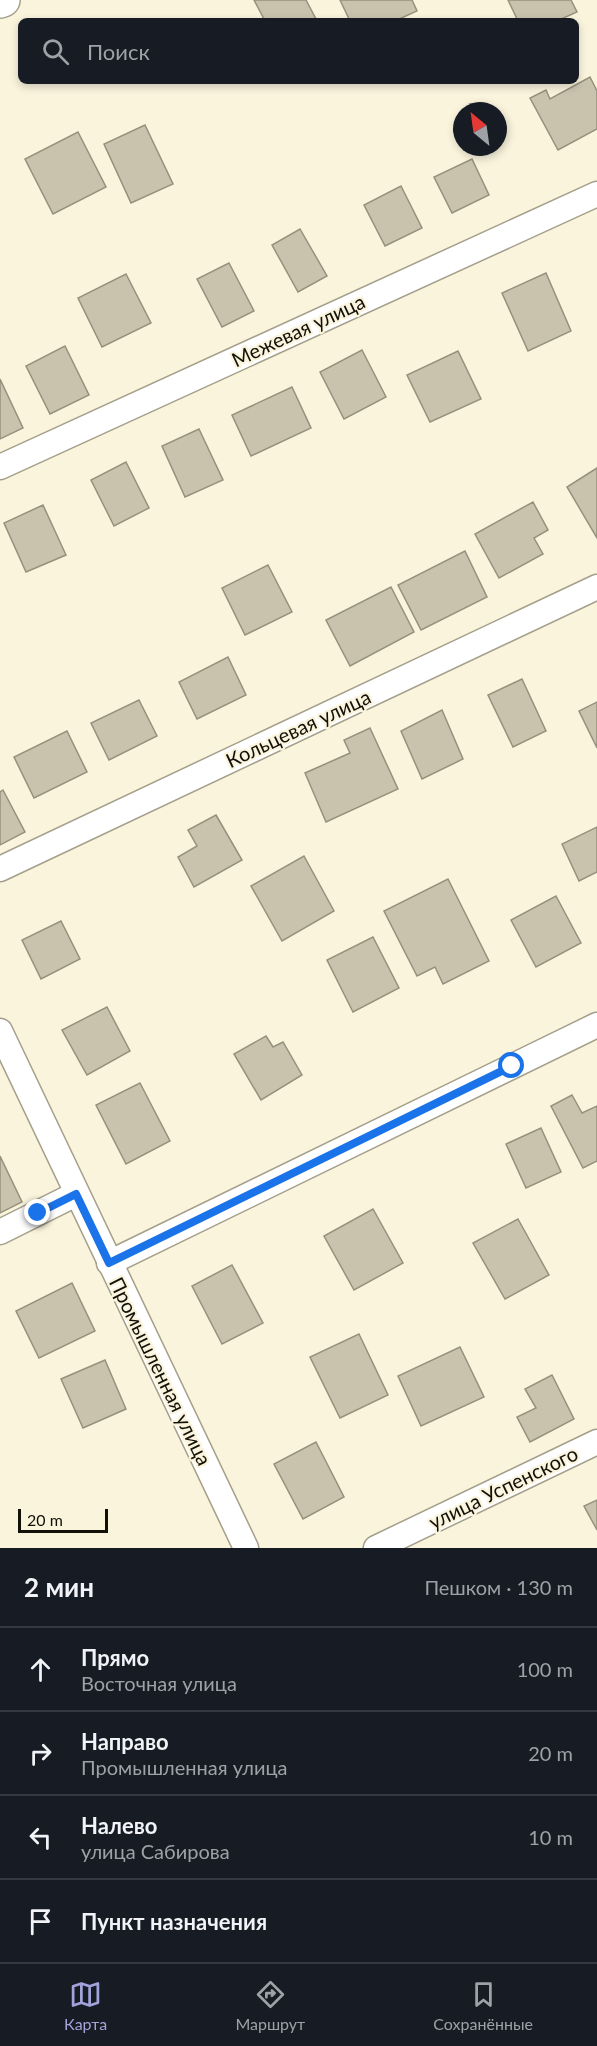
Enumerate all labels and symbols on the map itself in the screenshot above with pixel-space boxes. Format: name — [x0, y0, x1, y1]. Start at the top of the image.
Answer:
north arrow — [453, 102, 507, 156]
street label: Межевая улица — [228, 289, 368, 371]
street label: Кольцевая улица — [222, 684, 374, 772]
route start — [498, 1052, 524, 1078]
route end — [24, 1199, 50, 1225]
street label: Промышленная улица — [105, 1273, 217, 1469]
street label: улица Успенского — [424, 1440, 582, 1534]
scale bar — [18, 1506, 108, 1534]

